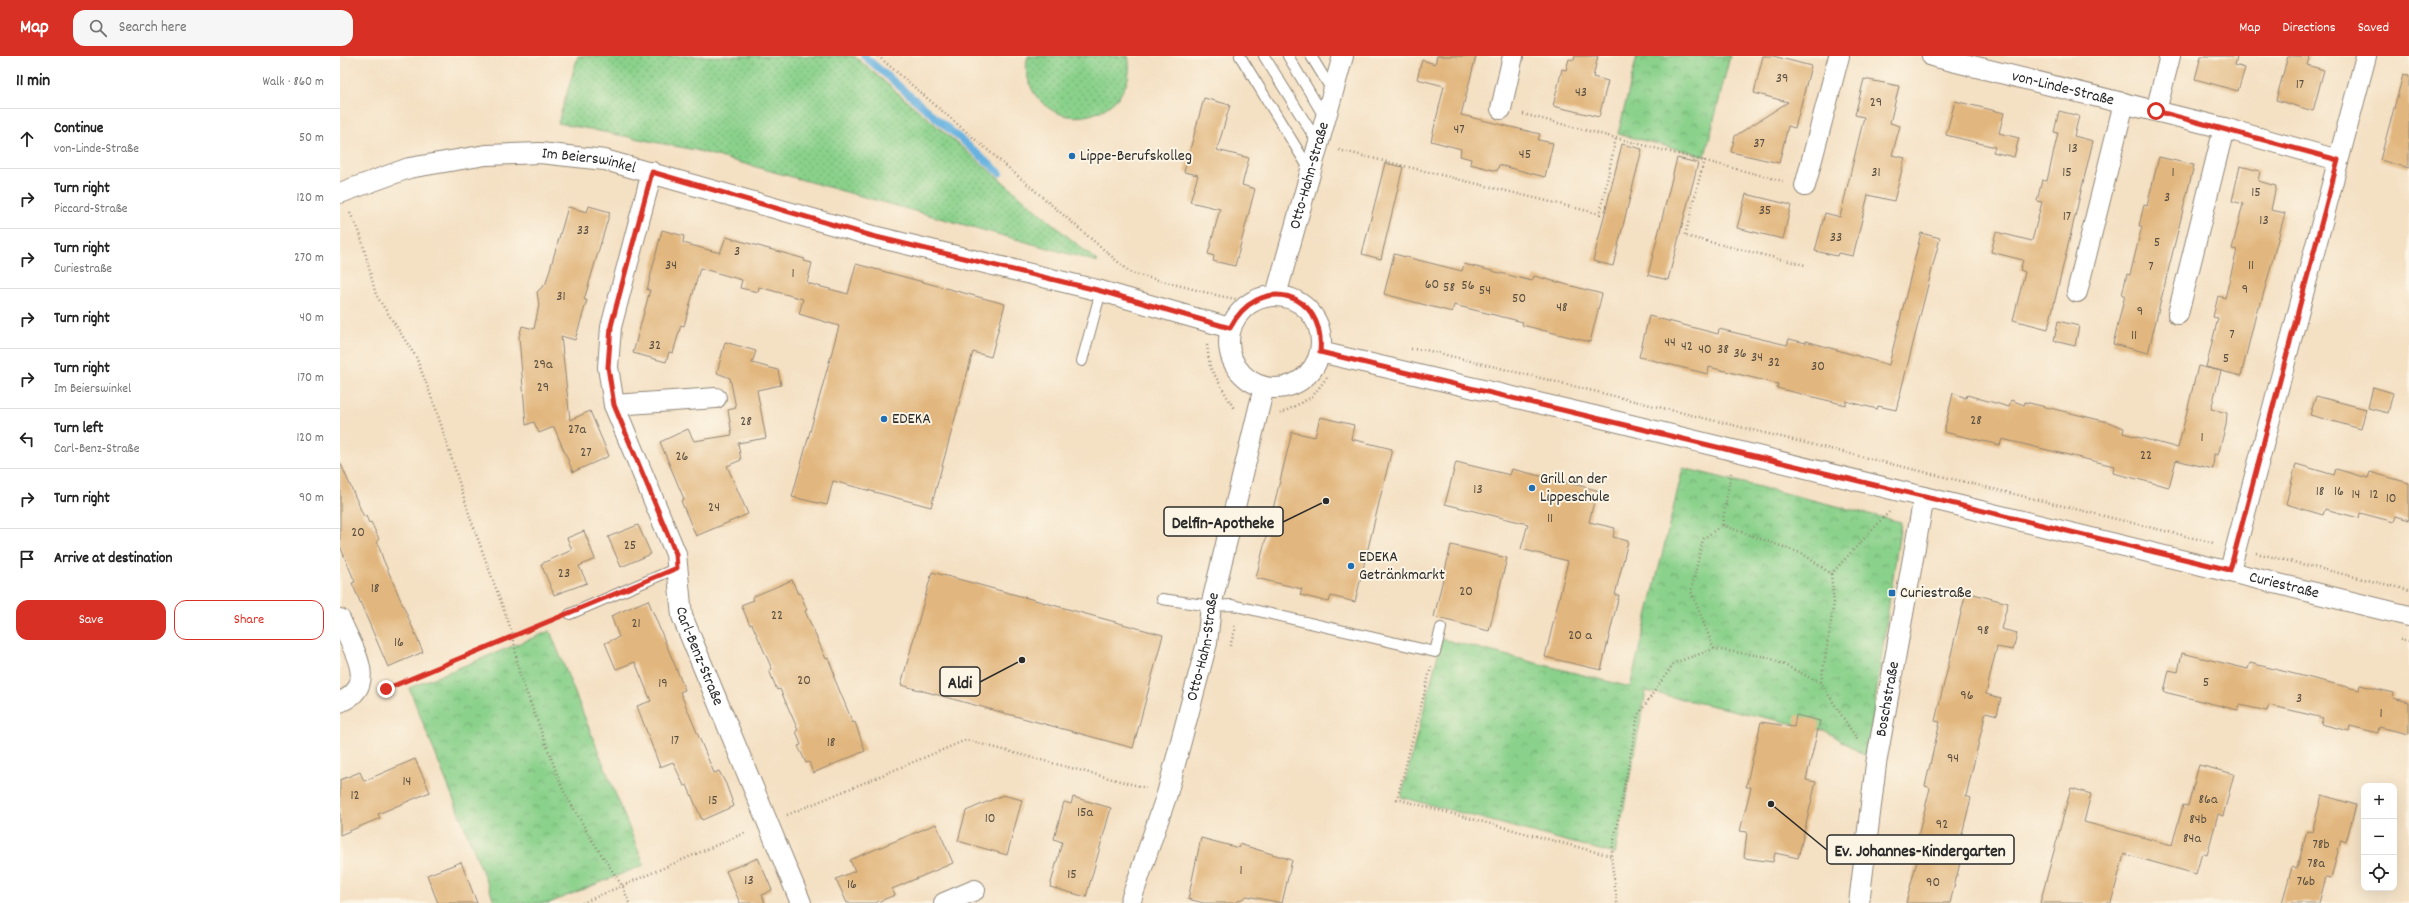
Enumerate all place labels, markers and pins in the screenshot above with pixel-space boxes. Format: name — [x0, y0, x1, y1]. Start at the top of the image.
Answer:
place label: Lippe-Berufskolleg — [1080, 145, 1192, 168]
marker: Lippe-Berufskolleg — [1067, 151, 1077, 161]
place label: EDEKA — [892, 408, 931, 431]
marker: EDEKA — [879, 414, 889, 424]
place label: Grill an der Lippeschule — [1540, 468, 1610, 509]
marker: Grill an der Lippeschule — [1527, 483, 1537, 493]
callout: Delfin-Apotheke — [1164, 507, 1283, 536]
place label: EDEKA Getränkmarkt — [1359, 546, 1445, 587]
marker: EDEKA Getränkmarkt — [1346, 561, 1356, 571]
place label: Curiestraße — [1900, 582, 1971, 605]
marker: Curiestraße — [1887, 588, 1897, 598]
callout: Aldi — [940, 667, 980, 696]
callout: Ev. Johannes-Kindergarten — [1827, 835, 2014, 864]

